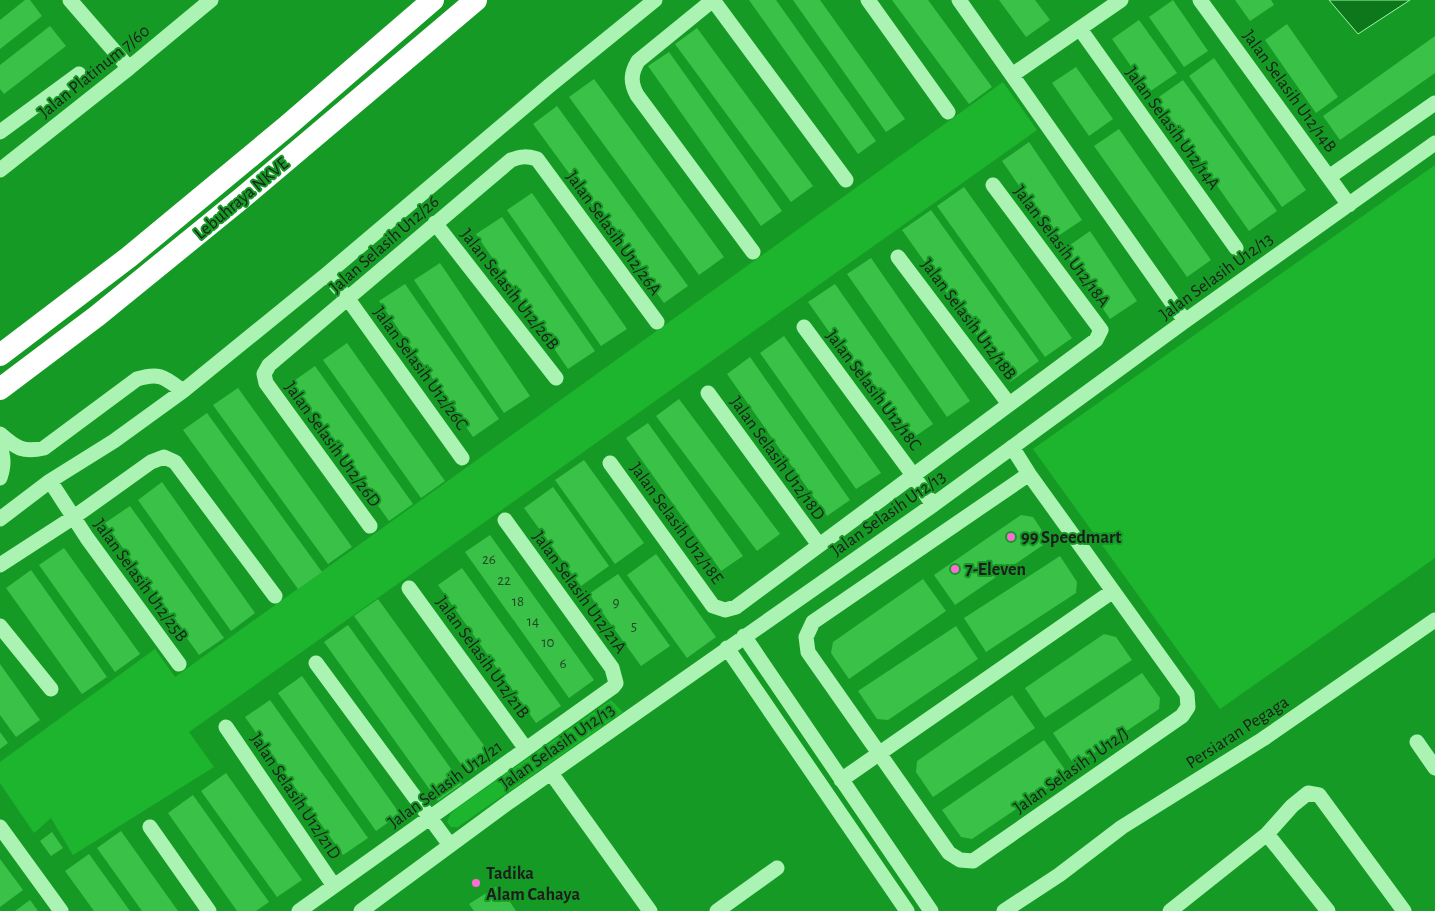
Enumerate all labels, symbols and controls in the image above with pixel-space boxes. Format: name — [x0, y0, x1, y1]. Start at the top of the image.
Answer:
street label: Jalan Platinum 7/60 — [36, 22, 153, 122]
street label: Jalan Selasih U12/14B — [1239, 27, 1339, 156]
street label: Jalan Selasih U12/14A — [1122, 64, 1223, 194]
street label: Lebuhraya NKVE — [191, 154, 292, 243]
street label: Jalan Selasih U12/26A — [562, 168, 665, 300]
street label: Jalan Selasih U12/18A — [1010, 183, 1113, 311]
street label: Jalan Selasih U12/26 — [327, 193, 443, 297]
street label: Jalan Selasih U12/26B — [457, 226, 562, 353]
street label: Jalan Selasih U12/13 — [1157, 230, 1277, 324]
street label: Jalan Selasih U12/18B — [917, 256, 1019, 383]
street label: Jalan Selasih U12/26C — [369, 304, 471, 434]
street label: Jalan Selasih U12/18C — [822, 327, 924, 454]
street label: Jalan Selasih U12/26D — [281, 379, 384, 511]
street label: Jalan Selasih U12/18D — [726, 393, 828, 524]
street label: Jalan Selasih U12/18E — [626, 460, 726, 588]
street label: Jalan Selasih U12/13 — [828, 468, 949, 560]
street label: Jalan Selasih U12/25B — [90, 516, 191, 645]
street label: Jalan Selasih U12/21A — [529, 528, 630, 658]
place label: 99 Speedmart — [1021, 529, 1121, 547]
marker: 99 Speedmart — [1005, 531, 1017, 543]
house number: 26 — [482, 552, 496, 567]
place label: 7-Eleven — [965, 561, 1026, 579]
marker: 7-Eleven — [949, 563, 961, 575]
house number: 22 — [497, 573, 511, 588]
street label: Jalan Selasih U12/21B — [432, 593, 532, 722]
house number: 18 — [512, 594, 524, 609]
house number: 9 — [612, 595, 620, 610]
house number: 14 — [527, 614, 539, 629]
house number: 5 — [631, 619, 637, 634]
house number: 10 — [541, 635, 555, 650]
house number: 6 — [559, 656, 567, 671]
street label: Persiaran Pegaga — [1183, 693, 1292, 773]
street label: Jalan Selasih U12/13 — [497, 701, 618, 793]
street label: Jalan Selasih J U12/J — [1011, 724, 1132, 817]
street label: Jalan Selasih U12/21D — [246, 730, 344, 863]
street label: Jalan Selasih U12/21 — [385, 738, 506, 832]
place label: Tadika Alam Cahaya — [486, 865, 580, 904]
marker: Tadika Alam Cahaya — [470, 877, 482, 889]

